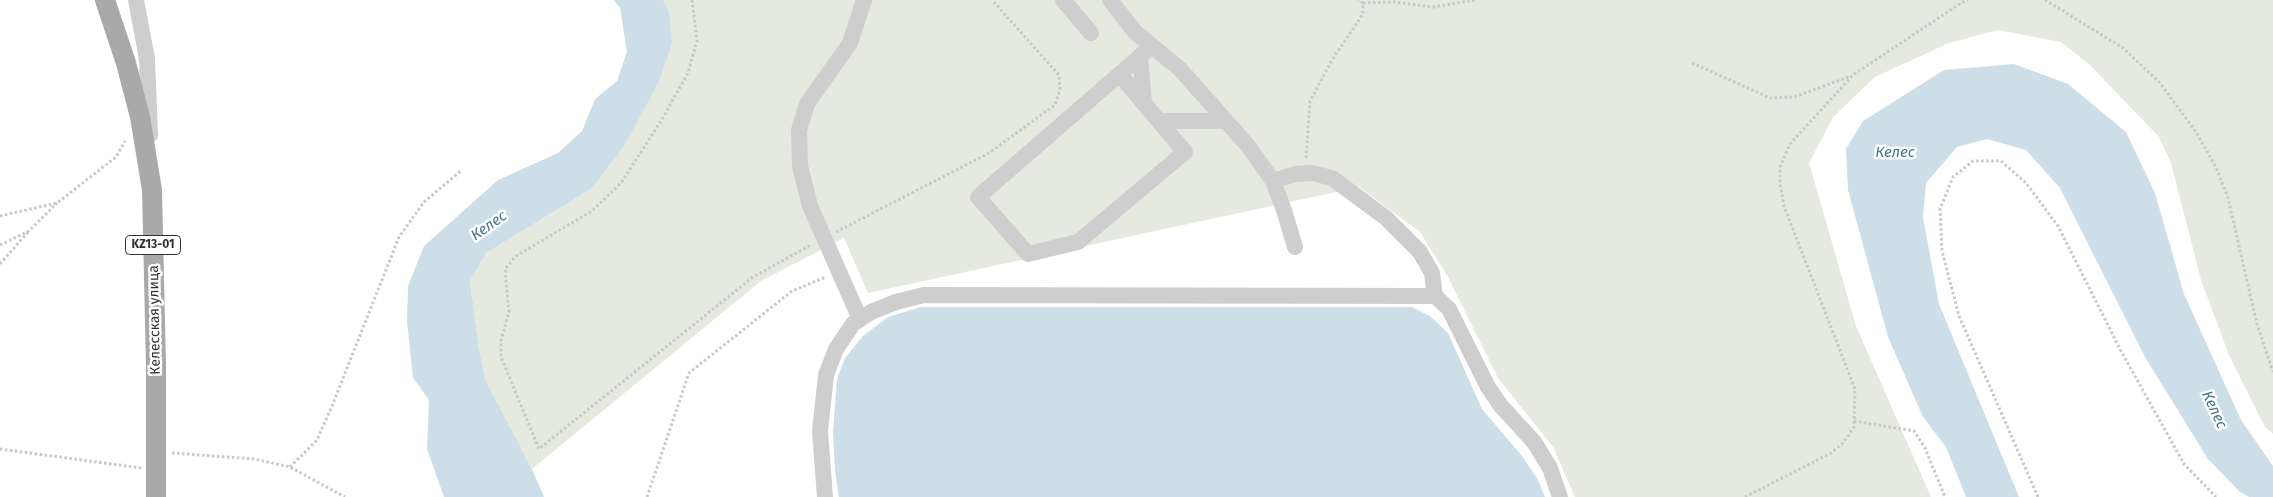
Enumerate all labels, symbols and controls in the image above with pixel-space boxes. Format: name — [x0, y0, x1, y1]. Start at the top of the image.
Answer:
water label: Келес — [1875, 144, 1915, 162]
water label: Келес — [468, 207, 510, 245]
road number: KZ13-01 — [126, 236, 180, 254]
street label: Келесская улица — [146, 265, 164, 375]
water label: Келес — [2197, 388, 2231, 432]

